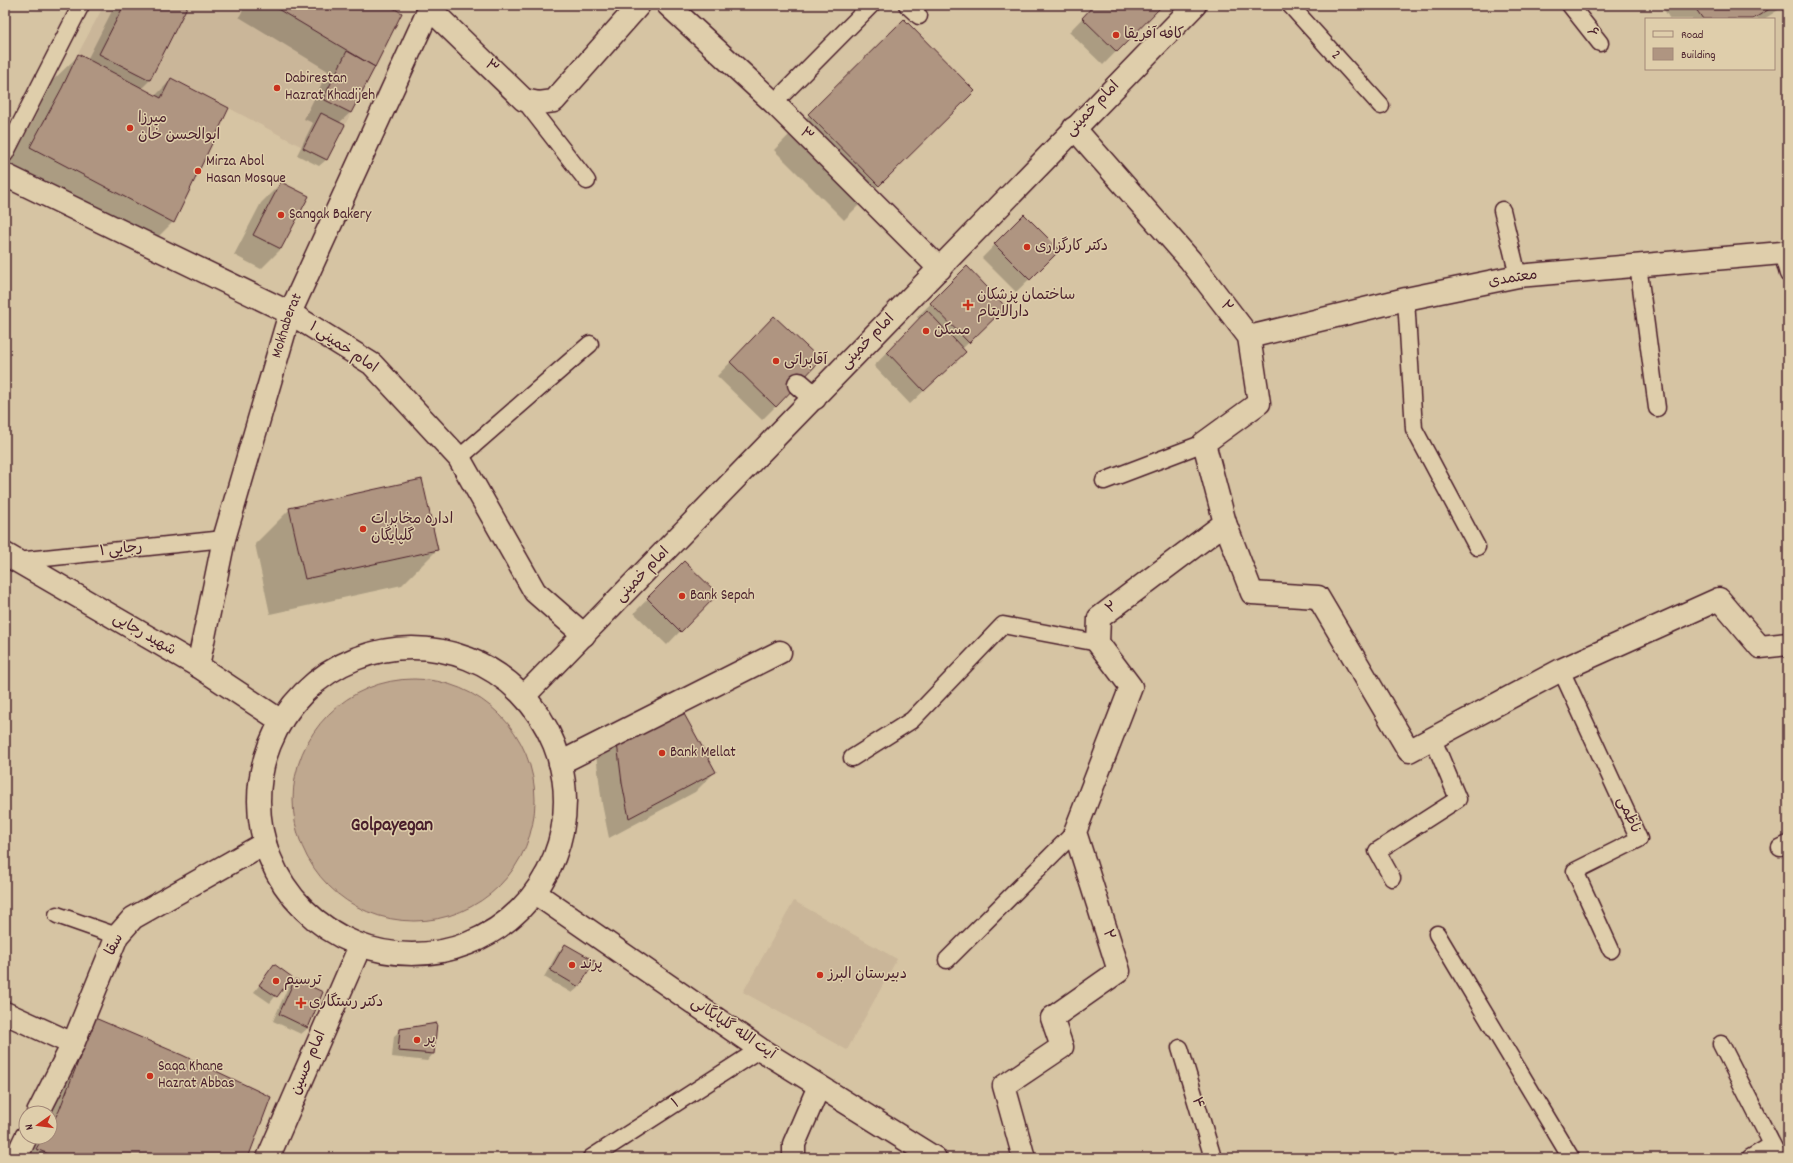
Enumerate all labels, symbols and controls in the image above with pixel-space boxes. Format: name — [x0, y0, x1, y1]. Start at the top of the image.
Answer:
legend — [1645, 18, 1775, 70]
street label: ۶ — [1581, 23, 1603, 43]
place label: کافه آفریقا — [1124, 24, 1184, 46]
text: Road — [1681, 27, 1703, 44]
marker: کافه آفریقا — [1111, 30, 1121, 40]
street label: 2 — [1325, 46, 1346, 65]
text: Building — [1681, 47, 1716, 64]
street label: ۳ — [479, 55, 503, 79]
place label: Dabirestan Hazrat Khadijeh — [285, 68, 375, 107]
street label: امام خمینی — [1061, 76, 1125, 142]
marker: Dabirestan Hazrat Khadijeh — [272, 83, 282, 93]
place label: میرزا ابوالحسن خان — [138, 108, 220, 147]
marker: میرزا ابوالحسن خان — [125, 123, 135, 133]
street label: ۳ — [794, 123, 818, 147]
place label: Mirza Abol Hasan Mosque — [206, 151, 286, 190]
marker: Mirza Abol Hasan Mosque — [193, 166, 203, 176]
place label: Sangak Bakery — [289, 204, 372, 226]
marker: Sangak Bakery — [276, 210, 286, 220]
place label: دکتر کارگزاری — [1035, 236, 1108, 258]
marker: دکتر کارگزاری — [1022, 242, 1032, 252]
street label: معتمدی — [1487, 264, 1539, 294]
place label: ساختمان پزشکان دارالایتام — [977, 285, 1075, 324]
street label: Mokhaberat — [266, 290, 309, 361]
street label: ۲ — [1214, 296, 1238, 318]
marker: ساختمان پزشکان دارالایتام — [962, 299, 974, 311]
street label: امام خمینی — [836, 309, 900, 375]
street label: امام خمینی ۱ — [304, 317, 382, 379]
place label: مسکن — [934, 320, 971, 342]
marker: مسکن — [921, 326, 931, 336]
place label: آقابراتی — [784, 350, 828, 372]
marker: آقابراتی — [771, 356, 781, 366]
place label: اداره مخابرات گلپایگان — [371, 509, 453, 548]
marker: اداره مخابرات گلپایگان — [358, 524, 368, 534]
street label: رجایی ۱ — [99, 537, 143, 563]
street label: امام خمینی — [611, 542, 675, 608]
place label: Bank Sepah — [690, 585, 755, 607]
marker: Bank Sepah — [677, 591, 687, 601]
street label: ۲ — [1101, 596, 1123, 620]
street label: شهید رجایی — [108, 608, 180, 662]
place label: Bank Mellat — [670, 742, 736, 764]
marker: Bank Mellat — [657, 748, 667, 758]
street label: ناظمی — [1610, 793, 1646, 837]
district label: Golpayegan — [351, 813, 433, 840]
street label: ۲ — [1096, 927, 1120, 943]
street label: سقا — [100, 930, 130, 960]
place label: پرند — [580, 954, 603, 976]
marker: پرند — [567, 960, 577, 970]
place label: دبیرستان البرز — [827, 964, 907, 986]
place label: ترسیم — [284, 970, 322, 992]
marker: دبیرستان البرز — [815, 970, 825, 980]
marker: ترسیم — [271, 976, 281, 986]
place label: دکتر رستگاری — [309, 992, 383, 1014]
street label: آیت الله گلپایگانی — [686, 992, 781, 1066]
marker: دکتر رستگاری — [296, 998, 306, 1008]
street label: امام حسین — [286, 1027, 332, 1099]
place label: پر — [423, 1029, 436, 1051]
marker: پر — [412, 1035, 422, 1045]
place label: Saqa Khane Hazrat Abbas — [158, 1056, 235, 1095]
marker: Saqa Khane Hazrat Abbas — [145, 1071, 155, 1081]
street label: ۱ — [668, 1093, 684, 1115]
street label: ۴ — [1185, 1094, 1209, 1112]
north arrow — [18, 1105, 58, 1145]
text: N — [22, 1122, 39, 1132]

